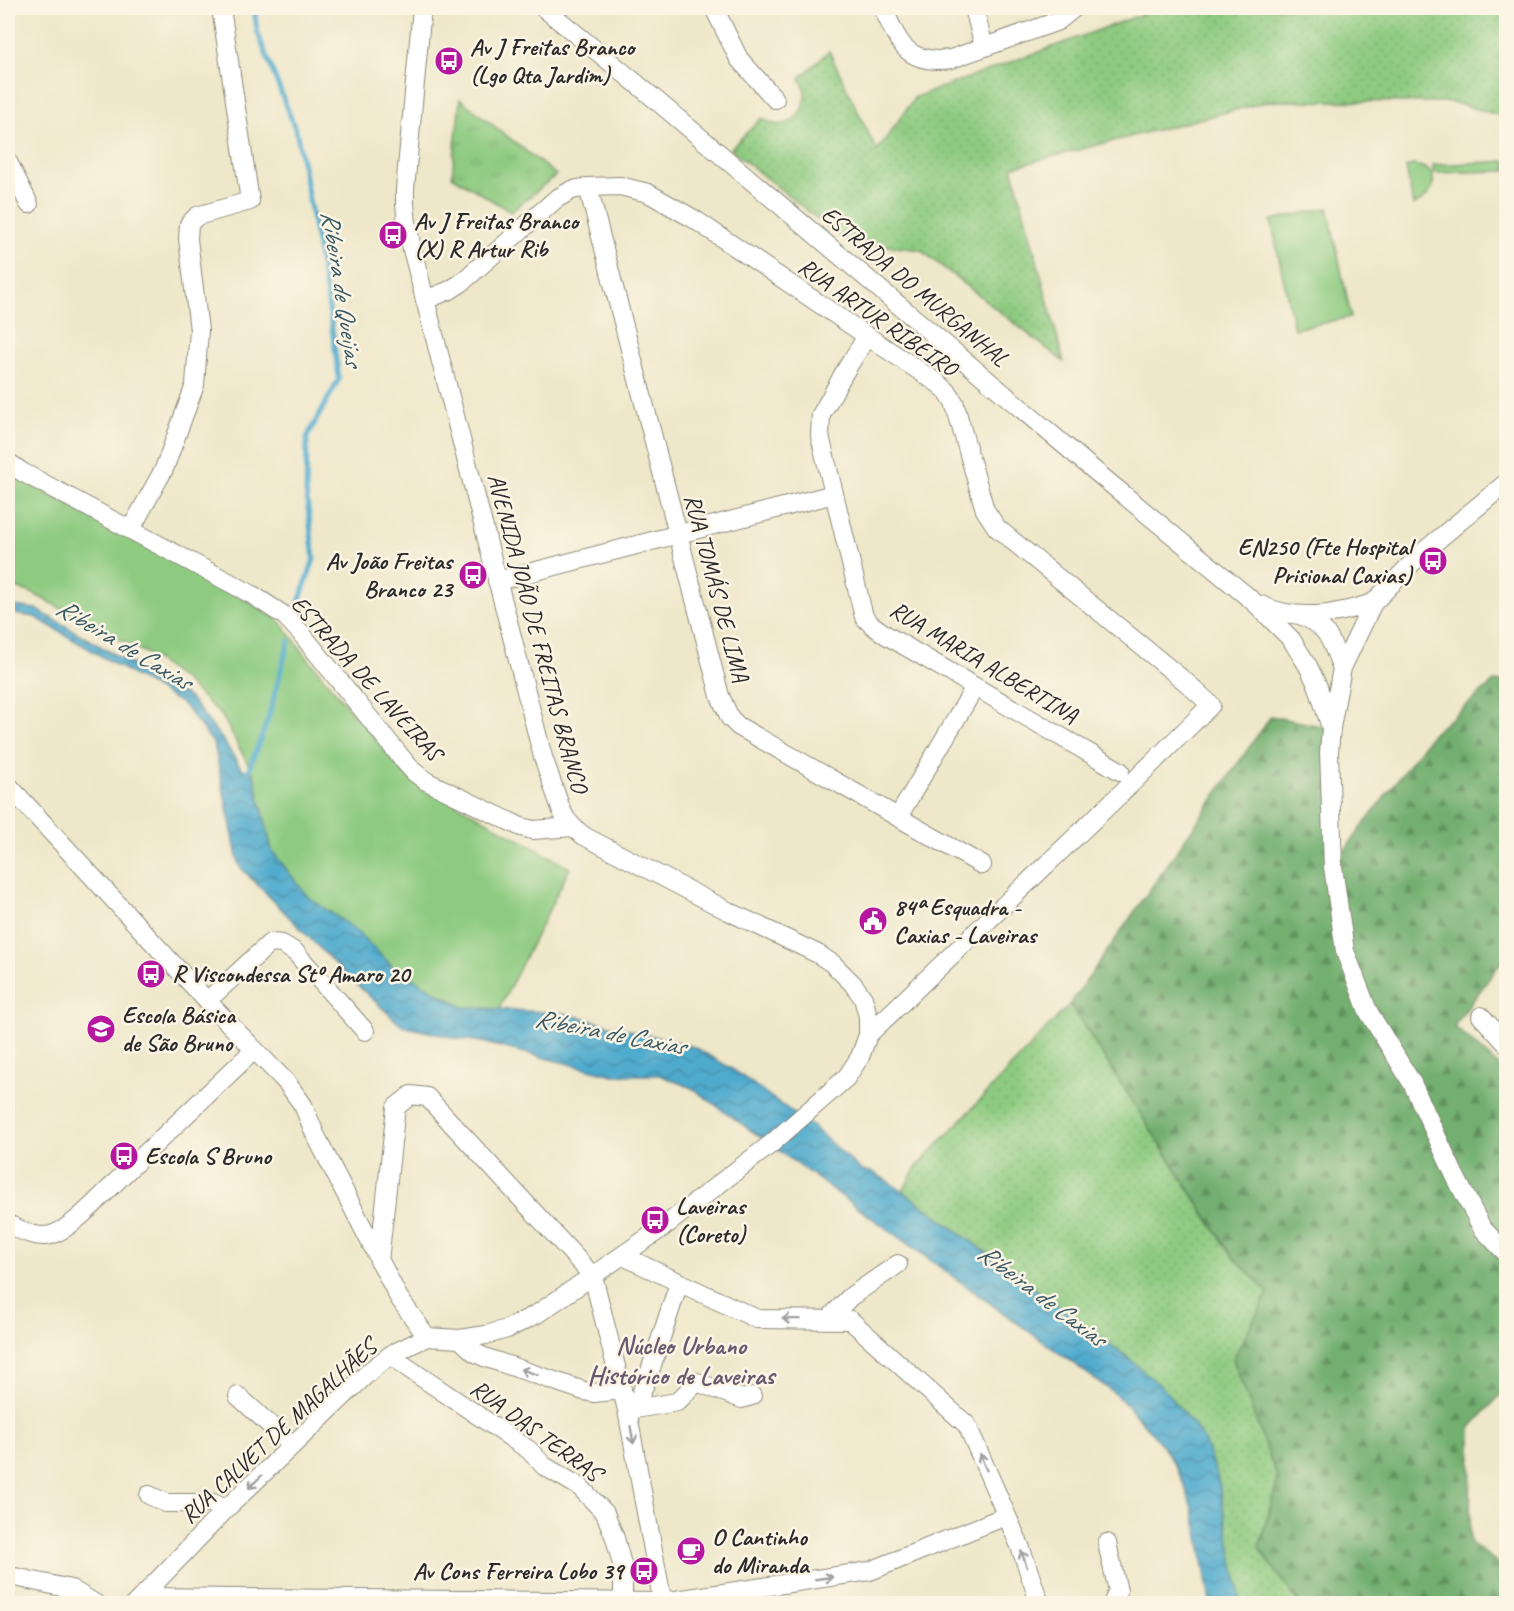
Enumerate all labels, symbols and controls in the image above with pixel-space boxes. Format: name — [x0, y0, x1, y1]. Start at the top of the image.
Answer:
place label: Av J Freitas Branco (Lgo Qta Jardim) — [470, 32, 636, 90]
bus stop icon: Av J Freitas Branco (Lgo Qta Jardim) — [433, 45, 465, 77]
street label: ESTRADA DO MURGANHAL — [816, 199, 1015, 373]
place label: Av J Freitas Branco (X) R Artur Rib — [414, 206, 580, 264]
water label: Ribeira de Queijas — [313, 208, 371, 372]
bus stop icon: Av J Freitas Branco (X) R Artur Rib — [377, 219, 409, 251]
street label: RUA ARTUR RIBEIRO — [793, 251, 965, 384]
street label: AVENIDA JOÃO DE FREITAS BRANCO — [481, 470, 596, 799]
street label: RUA TOMÁS DE LIMA — [678, 491, 757, 686]
place label: EN250 (Fte Hospital Prisional Caxias) — [1238, 532, 1417, 590]
bus stop icon: EN250 (Fte Hospital Prisional Caxias) — [1417, 545, 1449, 577]
place label: Av João Freitas Branco 23 — [326, 546, 455, 604]
bus stop icon: Av João Freitas Branco 23 — [457, 559, 489, 591]
street label: ESTRADA DE LAVEIRAS — [285, 589, 451, 769]
water label: Ribeira de Caxias — [50, 591, 201, 699]
street label: RUA MARIA ALBERTINA — [885, 594, 1084, 730]
place label: 84ª Esquadra - Caxias - Laveiras — [894, 892, 1038, 950]
public building icon: 84ª Esquadra - Caxias - Laveiras — [857, 905, 889, 937]
bus stop icon: R Viscondessa Stº Amaro 20 — [135, 958, 167, 990]
place label: R Viscondessa Stº Amaro 20 — [172, 959, 412, 989]
place label: Escola Básica de São Bruno — [122, 1000, 237, 1058]
water label: Ribeira de Caxias — [532, 1001, 692, 1063]
school or university icon: Escola Básica de São Bruno — [85, 1013, 117, 1045]
bus stop icon: Escola S Bruno — [108, 1140, 140, 1172]
place label: Escola S Bruno — [145, 1141, 273, 1171]
place label: Laveiras (Coreto) — [676, 1191, 747, 1249]
bus stop icon: Laveiras (Coreto) — [639, 1204, 671, 1236]
water label: Ribeira de Caxias — [971, 1236, 1116, 1356]
one-way arrow — [782, 1313, 802, 1325]
street label: RUA CALVET DE MAGALHÃES — [174, 1329, 385, 1530]
district label: Núcleo Urbano Histórico de Laveiras — [588, 1329, 777, 1392]
one-way arrow — [520, 1365, 539, 1376]
street label: RUA DAS TERRAS — [465, 1373, 611, 1490]
one-way arrow — [627, 1424, 638, 1444]
one-way arrow — [977, 1454, 988, 1472]
one-way arrow — [247, 1475, 262, 1489]
place label: O Cantinho do Miranda — [712, 1522, 811, 1580]
cafe icon: O Cantinho do Miranda — [675, 1535, 707, 1567]
one-way arrow — [1018, 1550, 1029, 1569]
bus stop icon: Av Cons Ferreira Lobo 39 — [628, 1555, 660, 1587]
place label: Av Cons Ferreira Lobo 39 — [413, 1556, 625, 1586]
one-way arrow — [814, 1572, 833, 1583]

